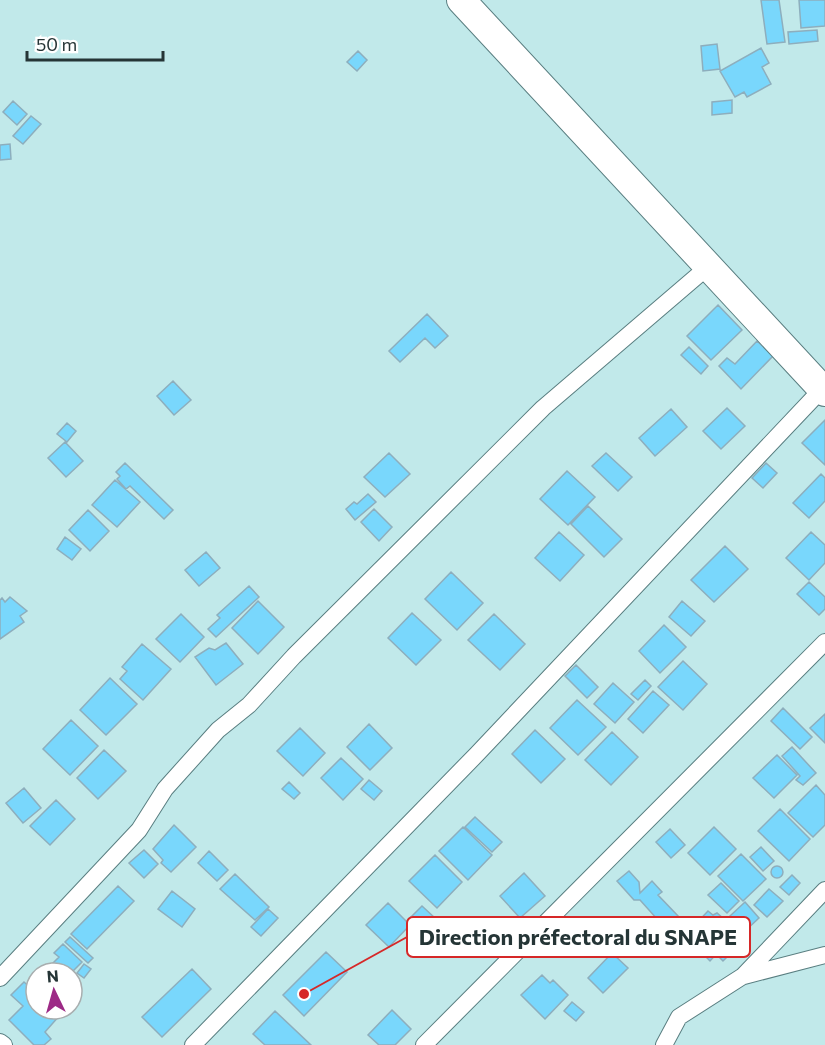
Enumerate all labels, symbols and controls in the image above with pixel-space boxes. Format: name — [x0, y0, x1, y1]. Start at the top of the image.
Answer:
scale bar — [27, 24, 164, 62]
text: 50 m — [36, 33, 77, 55]
callout: Direction préfectoral du SNAPE — [407, 917, 750, 957]
text: Direction préfectoral du SNAPE — [419, 923, 737, 950]
north arrow — [24, 961, 84, 1021]
text: N — [46, 966, 59, 986]

